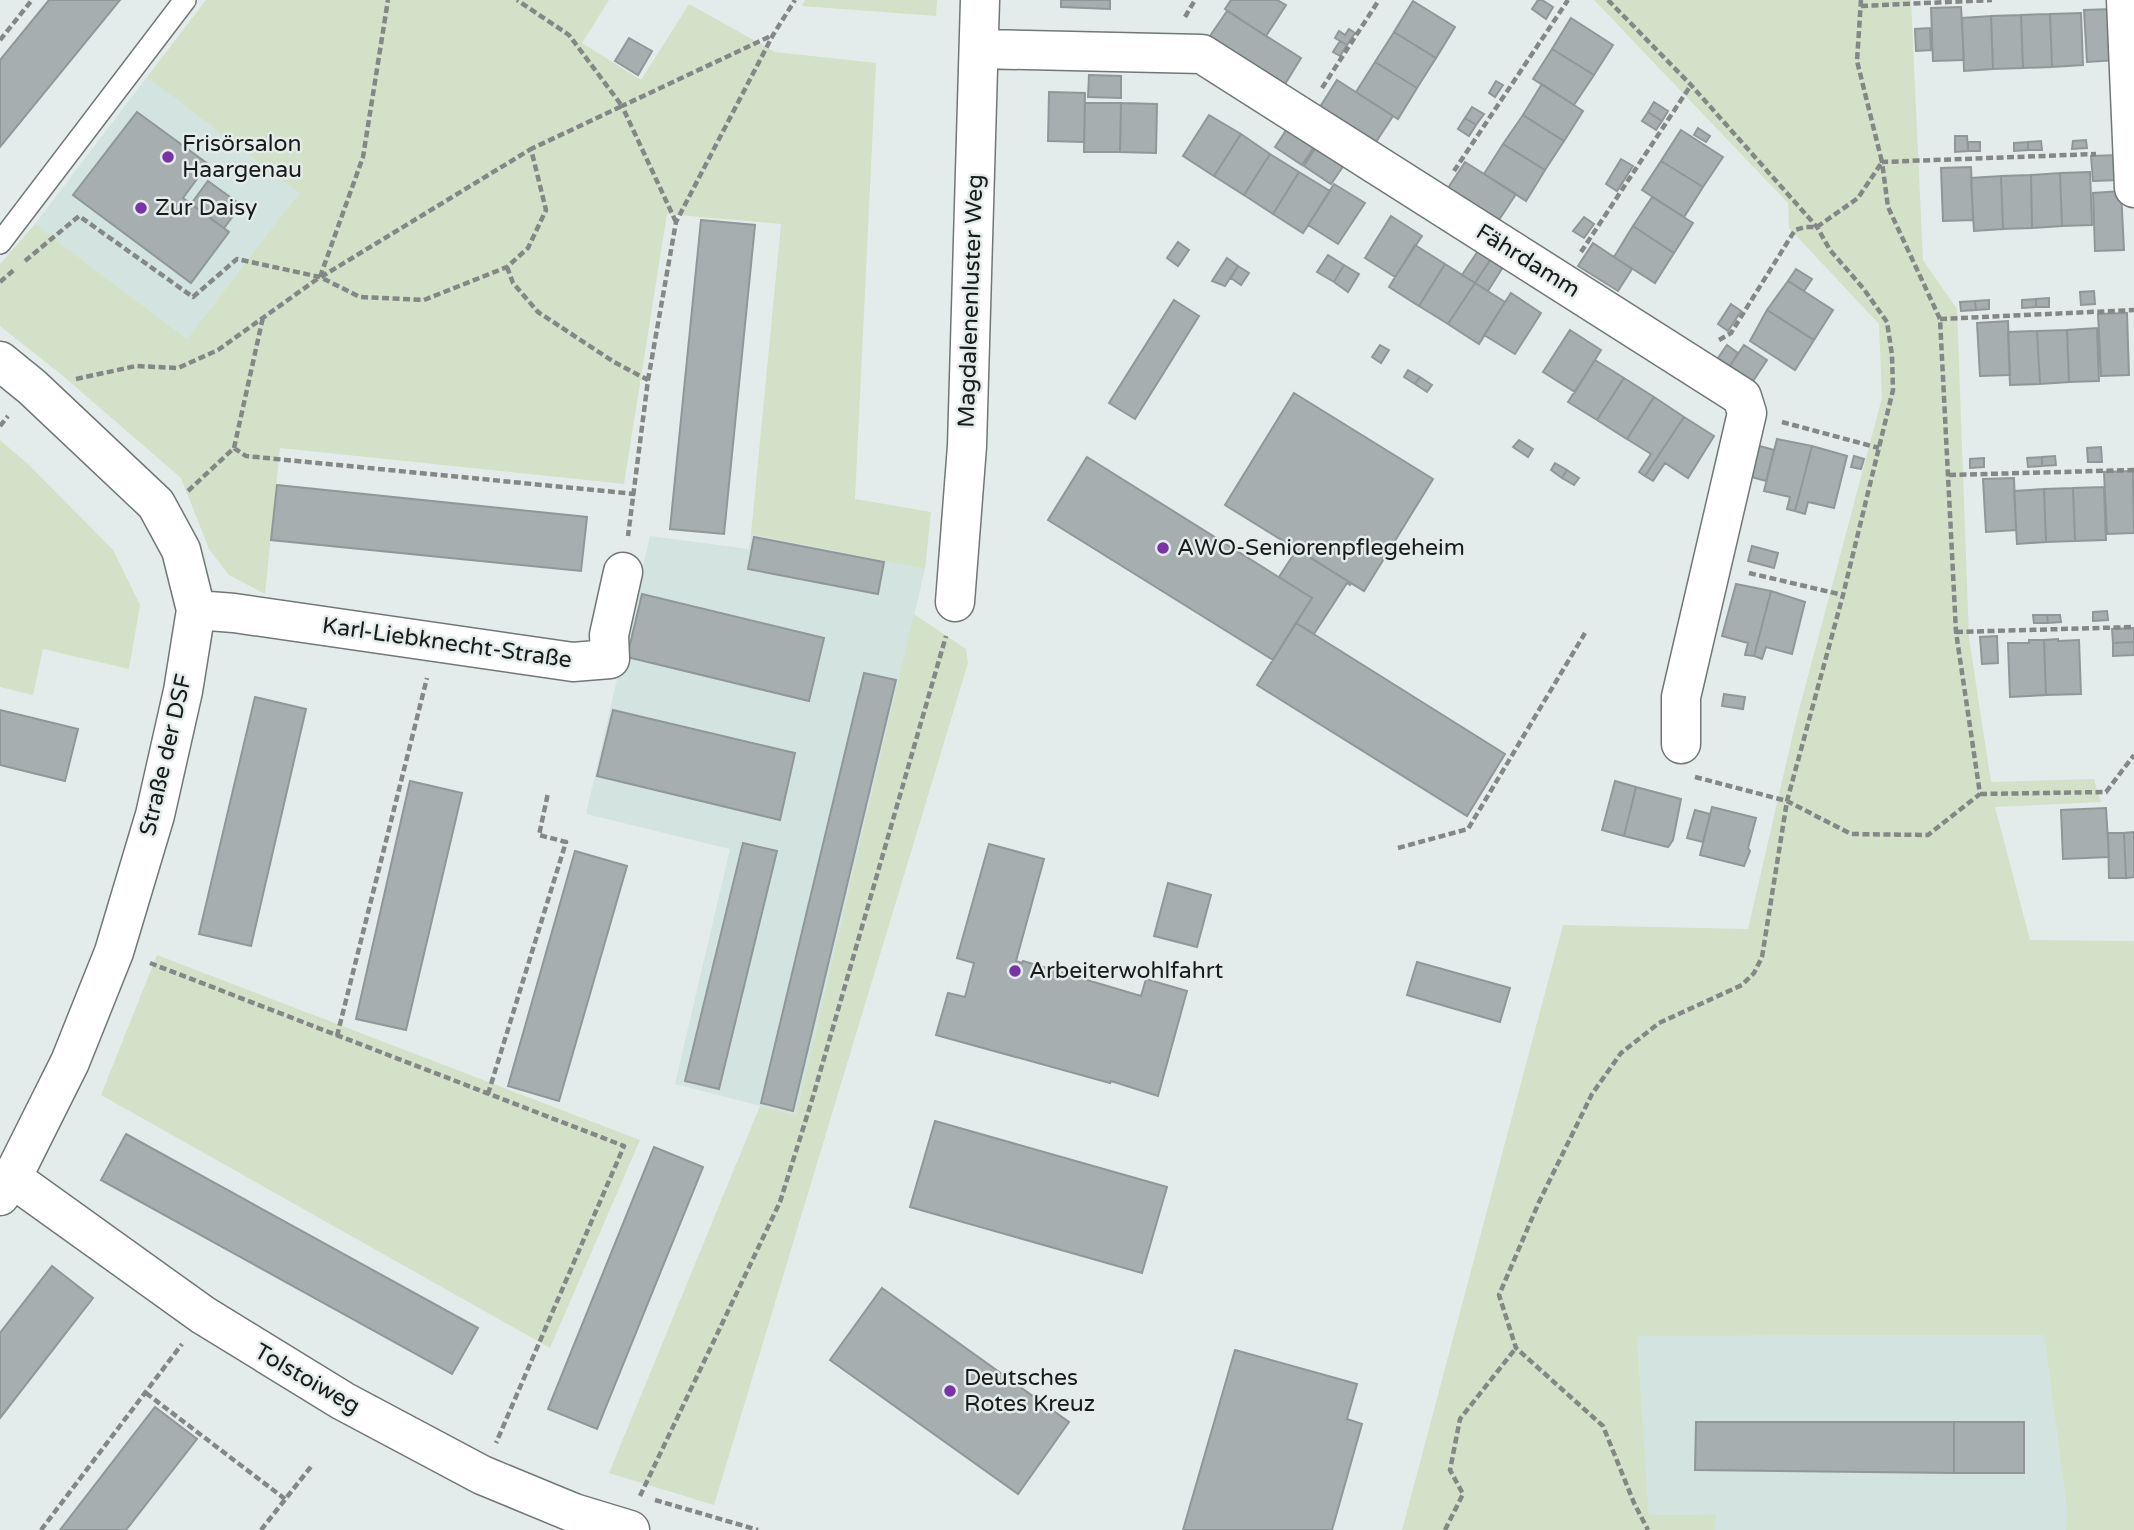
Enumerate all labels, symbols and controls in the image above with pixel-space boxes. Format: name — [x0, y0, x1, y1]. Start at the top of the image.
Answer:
place label: Frisörsalon Haargenau — [182, 130, 302, 184]
marker: Frisörsalon Haargenau — [160, 149, 176, 165]
street label: Magdalenenluster Weg — [953, 174, 989, 428]
place label: Zur Daisy — [155, 194, 257, 222]
marker: Zur Daisy — [133, 200, 149, 216]
street label: Fährdamm — [1471, 218, 1585, 304]
place label: AWO-Seniorenpflegeheim — [1177, 534, 1465, 562]
marker: AWO-Seniorenpflegeheim — [1155, 540, 1171, 556]
street label: Karl-Liebknecht-Straße — [320, 612, 574, 674]
street label: Straße der DSF — [134, 671, 198, 838]
place label: Arbeiterwohlfahrt — [1029, 957, 1223, 985]
marker: Arbeiterwohlfahrt — [1007, 963, 1023, 979]
street label: Tolstoiweg — [249, 1338, 365, 1420]
place label: Deutsches Rotes Kreuz — [964, 1364, 1095, 1418]
marker: Deutsches Rotes Kreuz — [942, 1383, 958, 1399]

